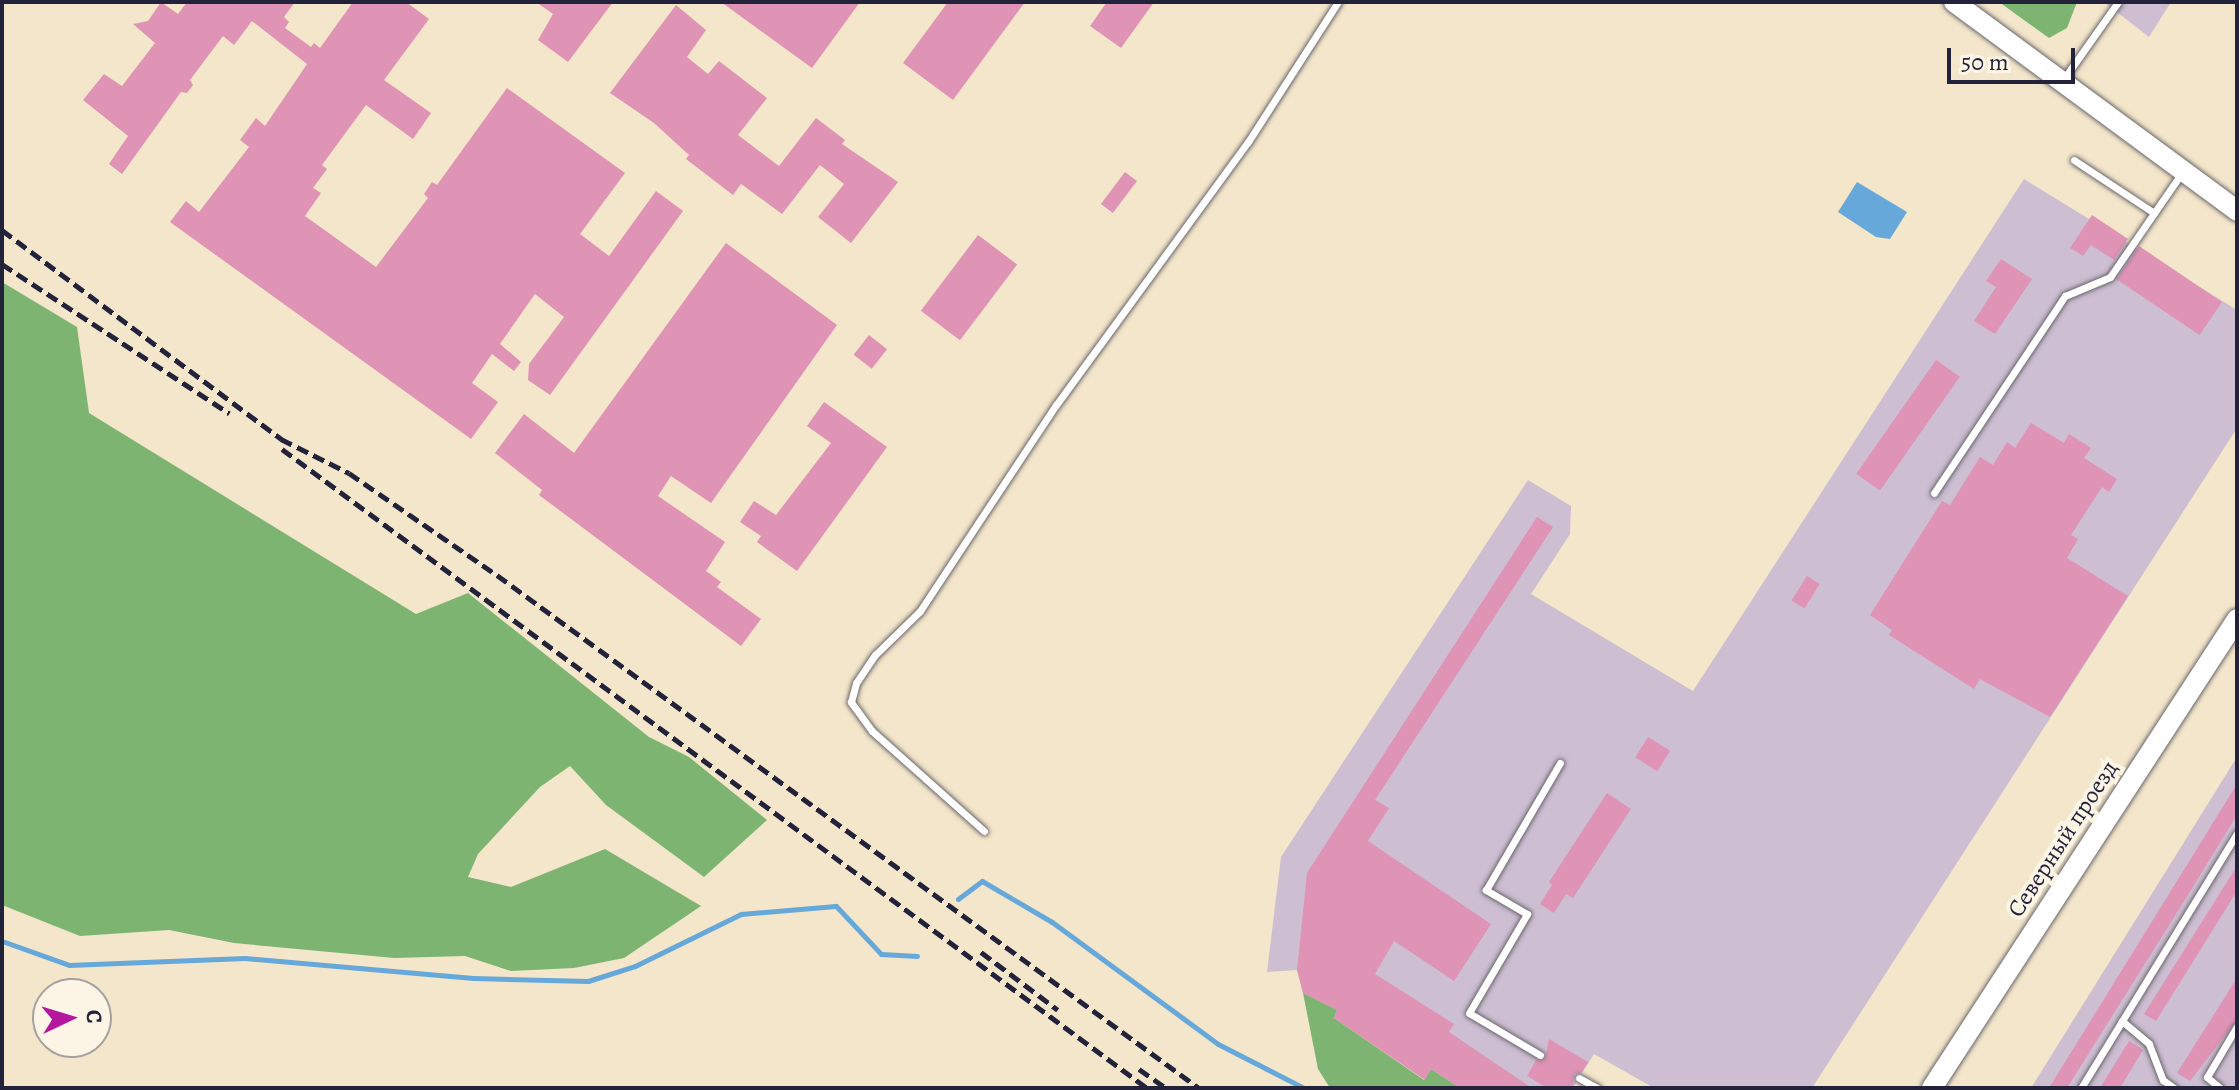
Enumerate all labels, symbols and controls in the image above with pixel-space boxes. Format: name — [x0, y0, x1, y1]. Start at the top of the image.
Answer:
scale bar — [1951, 32, 2079, 82]
text: 50 m — [1961, 46, 2009, 78]
street label: Северный проезд — [2002, 755, 2124, 923]
north arrow — [32, 978, 112, 1058]
text: С — [79, 1009, 109, 1024]

